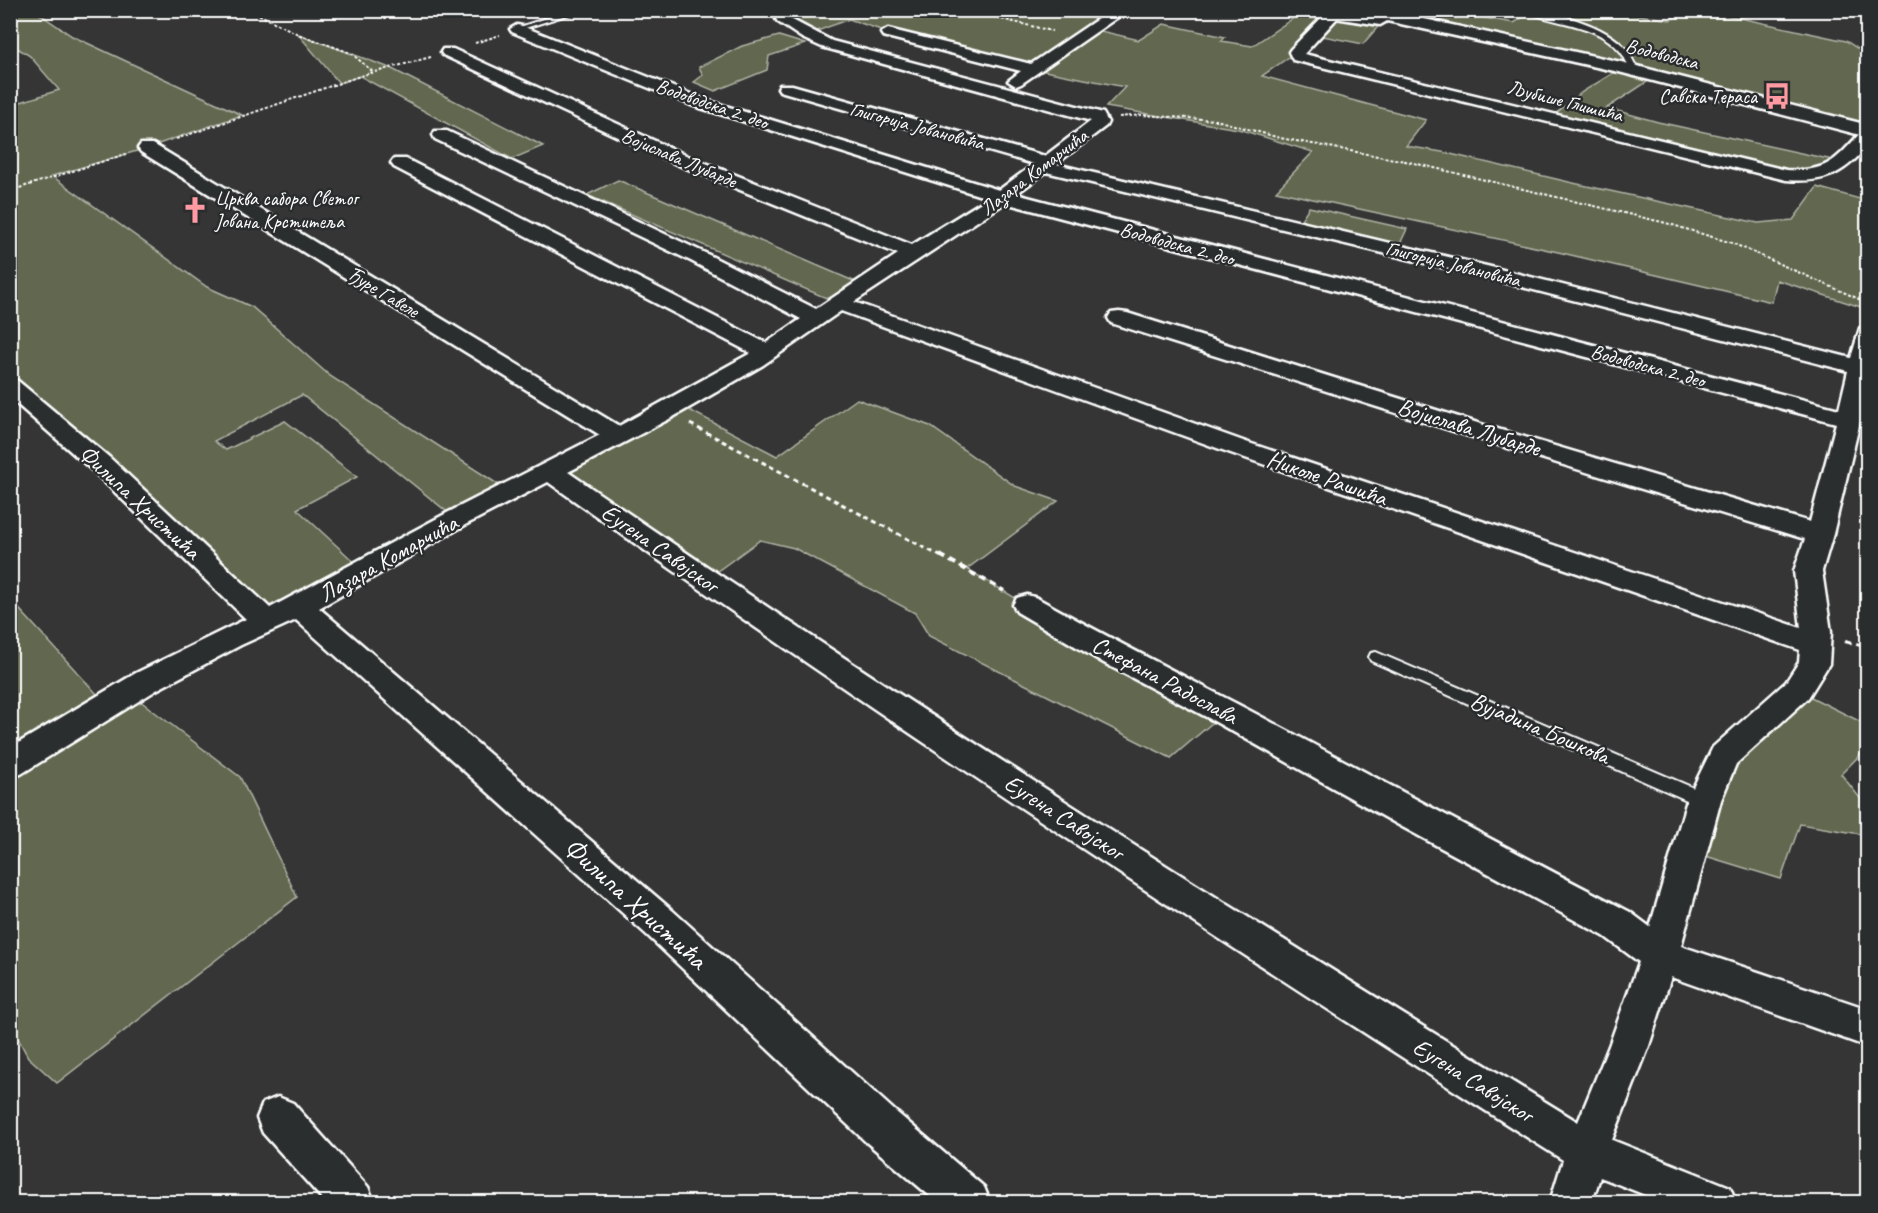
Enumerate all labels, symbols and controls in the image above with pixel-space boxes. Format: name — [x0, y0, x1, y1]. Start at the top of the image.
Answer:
street label: Водоводска — [1623, 33, 1702, 75]
street label: Водоводска 2. део — [653, 73, 773, 136]
street label: Љубише Глишића — [1505, 75, 1627, 128]
bus stop icon: Савска Тераса — [1762, 81, 1792, 111]
place label: Савска Тераса — [1659, 84, 1759, 109]
street label: Глигорија Јовановића — [847, 96, 988, 156]
street label: Војислава Лубарде — [618, 123, 742, 194]
street label: Лазара Комарчића — [975, 123, 1095, 222]
place label: Црква сабора Светог Јована Крститеља — [214, 186, 360, 234]
church icon: Црква сабора Светог Јована Крститеља — [180, 195, 210, 225]
street label: Водоводска 2. део — [1117, 217, 1239, 272]
street label: Глигорија Јовановића — [1383, 235, 1524, 293]
street label: Ђуре Гавеле — [342, 261, 425, 325]
street label: Водоводска 2. део — [1588, 339, 1710, 394]
street label: Војислава Лубарде — [1394, 391, 1546, 464]
street label: Филипа Христића — [73, 438, 208, 567]
street label: Николе Рашића — [1263, 443, 1392, 513]
street label: Еугена Савојског — [596, 497, 727, 601]
street label: Лазара Комарчића — [313, 507, 465, 609]
street label: Стефана Радослава — [1087, 629, 1244, 732]
street label: Вујадина Бошкова — [1466, 685, 1616, 772]
street label: Еугена Савојског — [999, 767, 1132, 869]
street label: Филипа Христића — [557, 829, 716, 978]
street label: Еугена Савојског — [1408, 1031, 1542, 1131]

